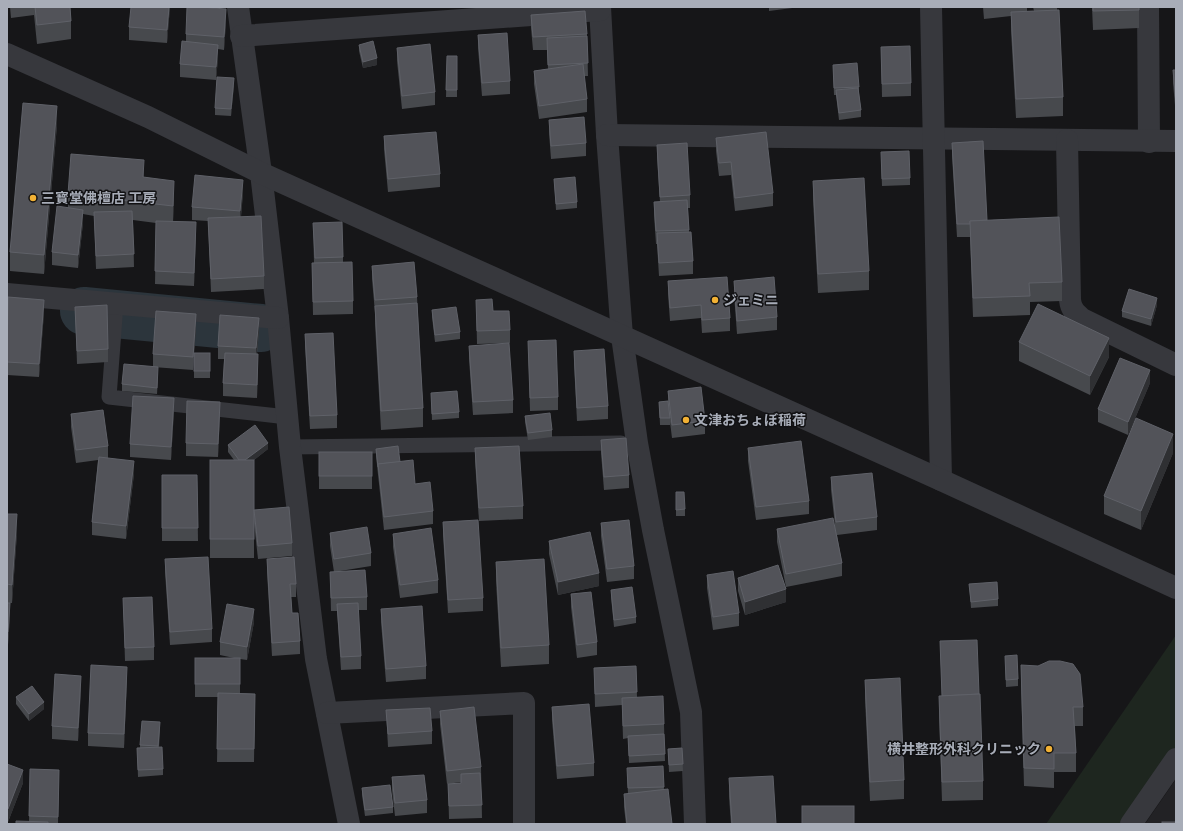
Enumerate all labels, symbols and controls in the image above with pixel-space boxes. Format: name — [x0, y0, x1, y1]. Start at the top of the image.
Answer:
place label: 三寳堂佛檀店 工房 — [41, 190, 156, 206]
marker: 三寳堂佛檀店 工房 — [28, 193, 38, 203]
place label: ジェミニ — [723, 292, 779, 308]
marker: ジェミニ — [710, 295, 720, 305]
place label: 文津おちょぼ稲荷 — [694, 412, 806, 428]
marker: 文津おちょぼ稲荷 — [681, 415, 691, 425]
place label: 横井整形外科クリニック — [887, 741, 1041, 757]
marker: 横井整形外科クリニック — [1044, 744, 1054, 754]

